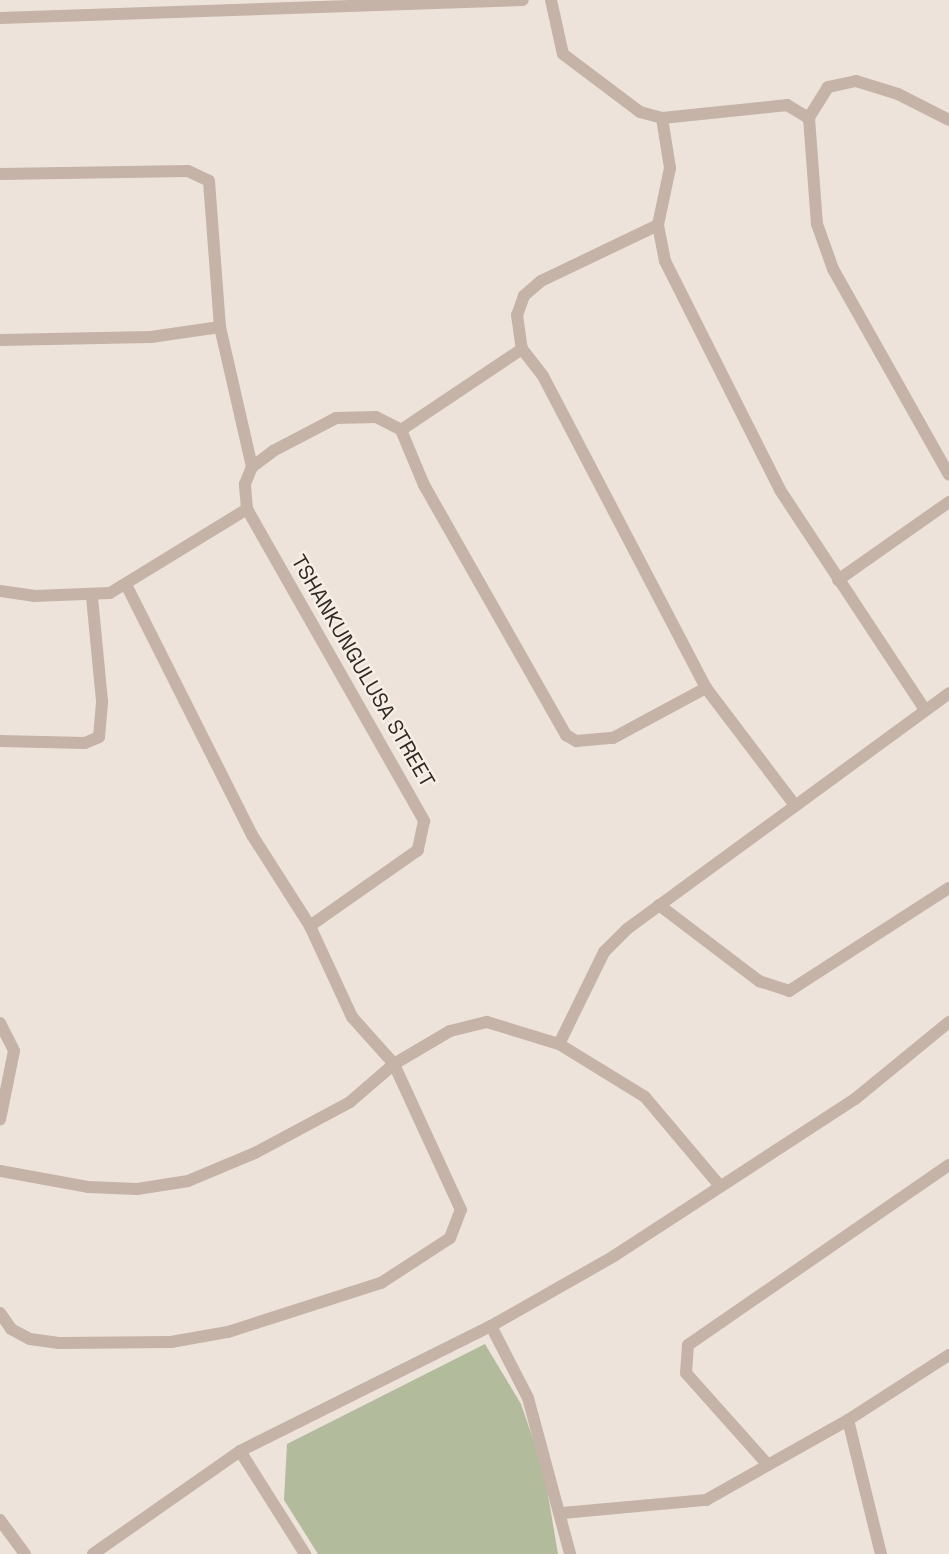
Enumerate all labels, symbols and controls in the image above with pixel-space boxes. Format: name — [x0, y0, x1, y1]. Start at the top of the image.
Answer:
street label: TSHANKUNGULUSA STREET — [286, 550, 440, 792]

